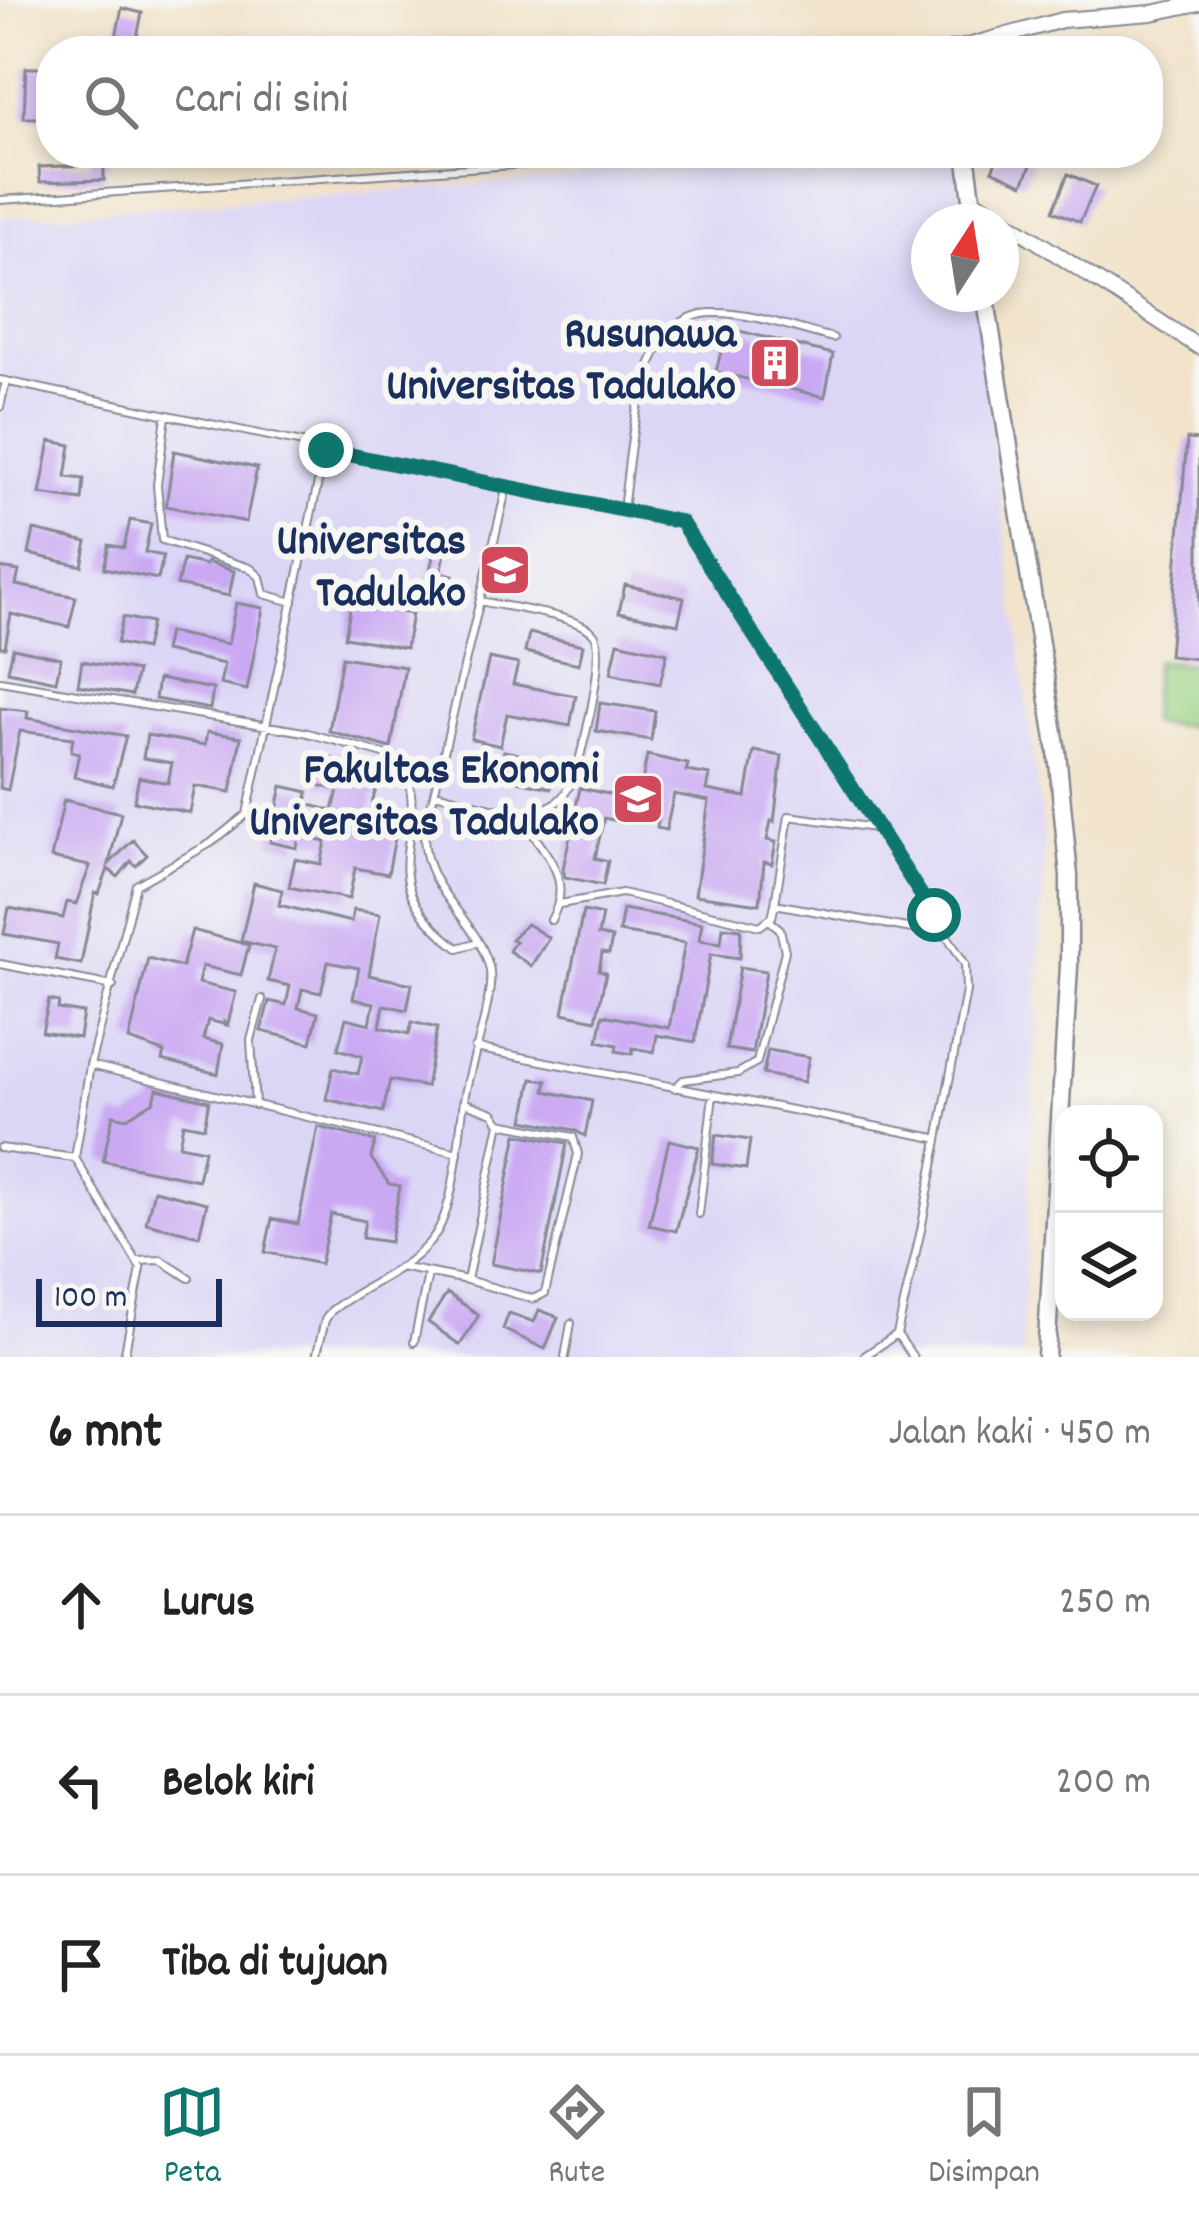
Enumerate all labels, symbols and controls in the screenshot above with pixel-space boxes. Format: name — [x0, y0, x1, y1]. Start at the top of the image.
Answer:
search box — [36, 36, 1163, 168]
icon: search — [78, 69, 144, 135]
text: Cari di sini — [174, 70, 348, 134]
north arrow — [911, 204, 1019, 312]
place label: Rusunawa Universitas Tadulako — [386, 305, 738, 421]
building icon: Rusunawa Universitas Tadulako — [747, 335, 803, 391]
route end — [299, 423, 353, 477]
place label: Universitas Tadulako — [276, 512, 466, 628]
school or university icon: Universitas Tadulako — [477, 542, 533, 598]
place label: Fakultas Ekonomi Universitas Tadulako — [249, 741, 599, 857]
school or university icon: Fakultas Ekonomi Universitas Tadulako — [610, 771, 666, 827]
route start — [907, 888, 961, 942]
map controls — [1055, 1105, 1163, 1321]
button: locate — [1055, 1105, 1163, 1213]
button: layers — [1055, 1213, 1163, 1321]
scale bar — [36, 1273, 222, 1326]
text: 100 m — [54, 1276, 127, 1323]
text: 6 mnt — [48, 1399, 162, 1471]
text: Jalan kaki · 450 m — [889, 1408, 1151, 1463]
icon: ahead — [48, 1572, 114, 1638]
text: Lurus — [162, 1573, 255, 1637]
text: 250 m — [1059, 1577, 1151, 1632]
icon: left — [48, 1752, 114, 1818]
text: Belok kiri — [162, 1753, 314, 1817]
text: 200 m — [1056, 1757, 1151, 1812]
icon: arrive — [48, 1932, 114, 1998]
text: Tiba di tujuan — [162, 1933, 388, 1997]
tab: Peta — [159, 2079, 225, 2198]
tab: Rute — [544, 2079, 610, 2198]
tab: Disimpan — [928, 2079, 1040, 2198]

